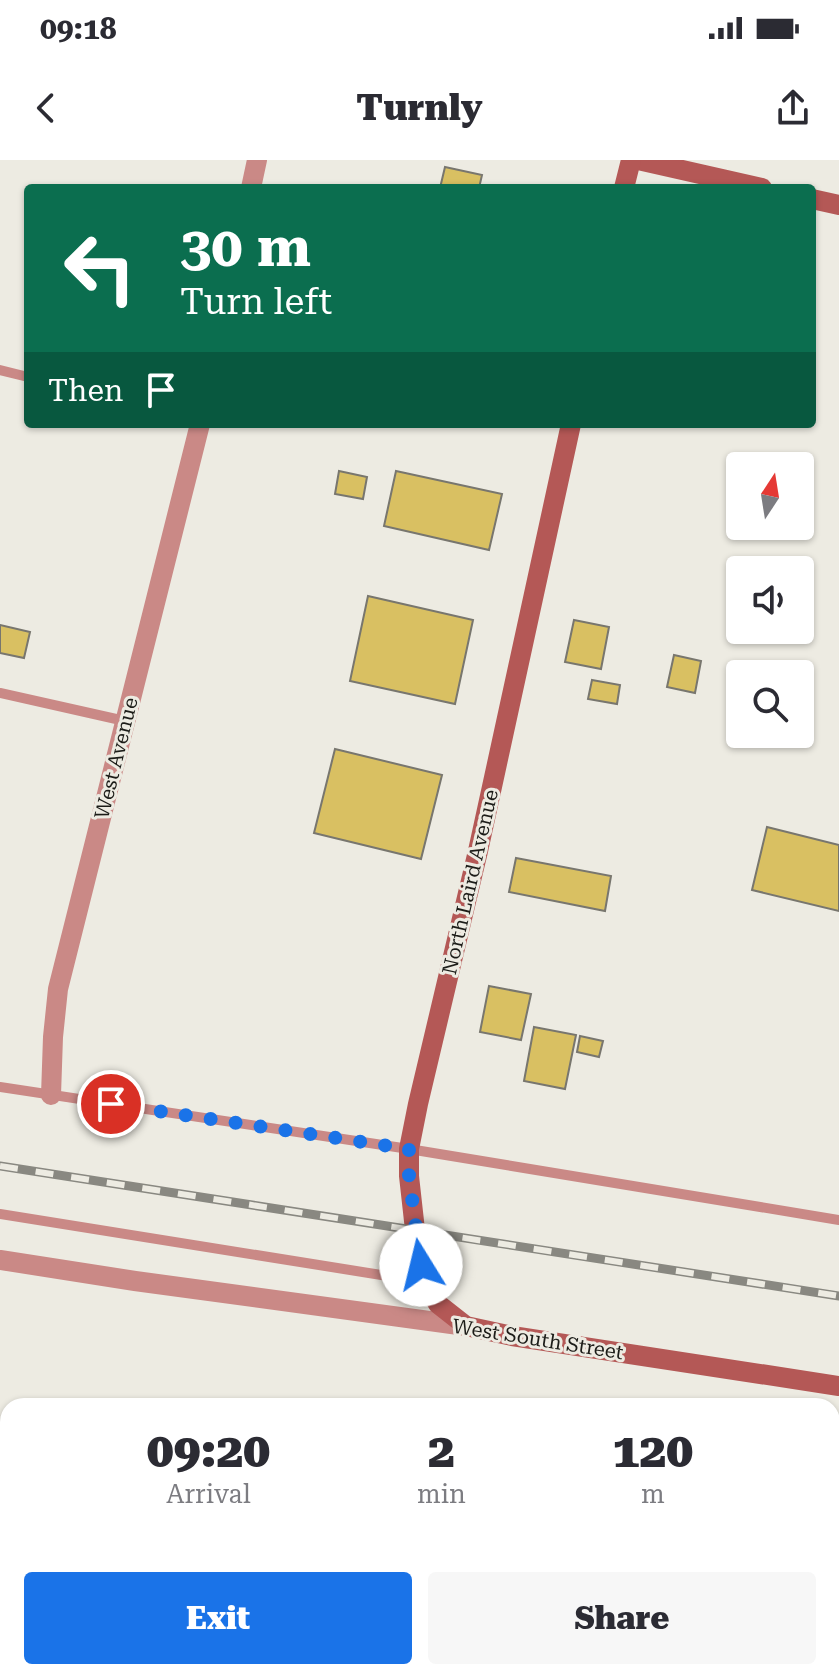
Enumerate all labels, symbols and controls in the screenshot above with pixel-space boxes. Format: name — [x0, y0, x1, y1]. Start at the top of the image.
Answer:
text: 09:18 — [40, 11, 117, 46]
icon: back — [24, 86, 68, 130]
icon: share — [771, 86, 815, 130]
text: Turnly — [356, 87, 483, 129]
text: 30 m — [180, 214, 311, 280]
icon: left — [48, 216, 152, 320]
text: Turn left — [180, 281, 332, 323]
icon: arrive — [139, 368, 183, 412]
text: Then — [48, 373, 123, 408]
north arrow — [726, 452, 814, 540]
map controls — [726, 452, 814, 748]
button: sound — [726, 556, 814, 644]
button: search — [726, 660, 814, 748]
street label: West Avenue — [89, 695, 143, 821]
street label: North Laird Avenue — [437, 787, 503, 977]
pin — [77, 1070, 145, 1138]
icon: arrive — [89, 1082, 133, 1126]
position arrow — [379, 1223, 463, 1307]
street label: West South Street — [451, 1314, 626, 1364]
text: 09:20 — [147, 1423, 270, 1479]
text: 2 — [428, 1423, 455, 1479]
text: 120 — [613, 1423, 693, 1479]
text: Arrival — [166, 1479, 251, 1509]
text: min — [417, 1479, 466, 1509]
text: m — [641, 1479, 665, 1509]
button: Exit — [24, 1572, 412, 1664]
button: Share — [428, 1572, 816, 1664]

